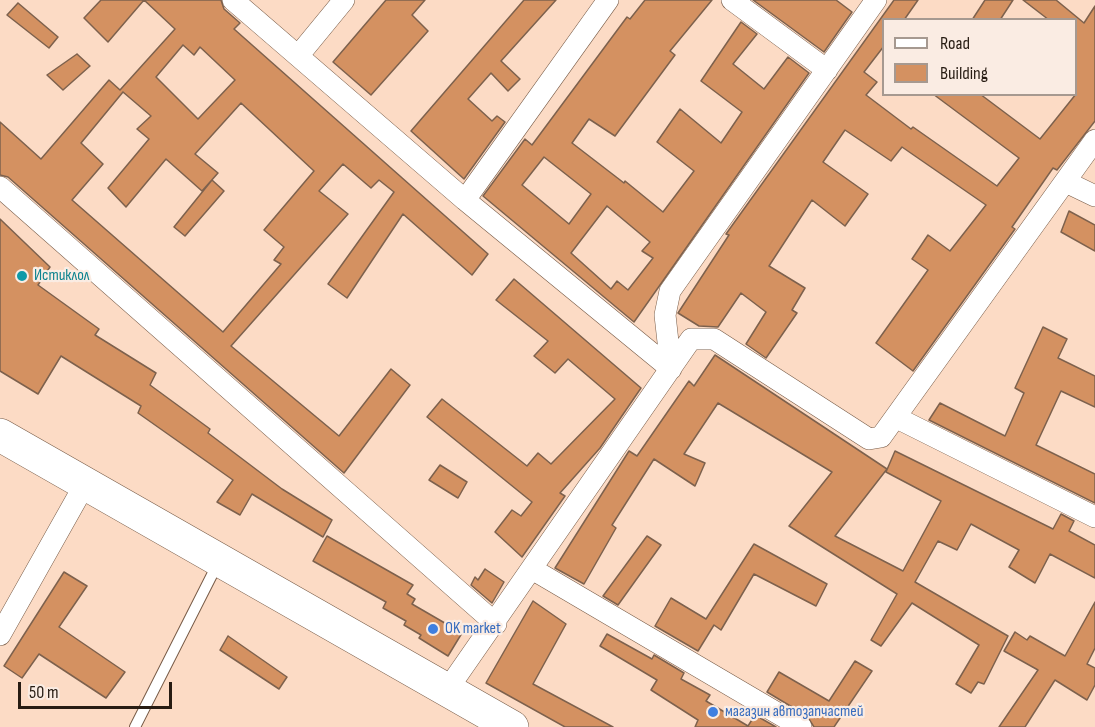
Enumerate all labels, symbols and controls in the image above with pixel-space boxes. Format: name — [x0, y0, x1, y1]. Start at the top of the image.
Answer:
legend — [882, 18, 1077, 96]
text: Road — [940, 33, 970, 54]
text: Building — [940, 63, 988, 84]
place label: Истиклол — [34, 266, 89, 286]
marker: Истиклол — [15, 269, 29, 283]
place label: OK market — [445, 619, 501, 639]
marker: OK market — [426, 622, 440, 636]
scale bar — [21, 670, 176, 708]
text: 50 m — [29, 682, 59, 703]
place label: магазин автозапчастей — [725, 702, 863, 722]
marker: магазин автозапчастей — [706, 705, 720, 719]

